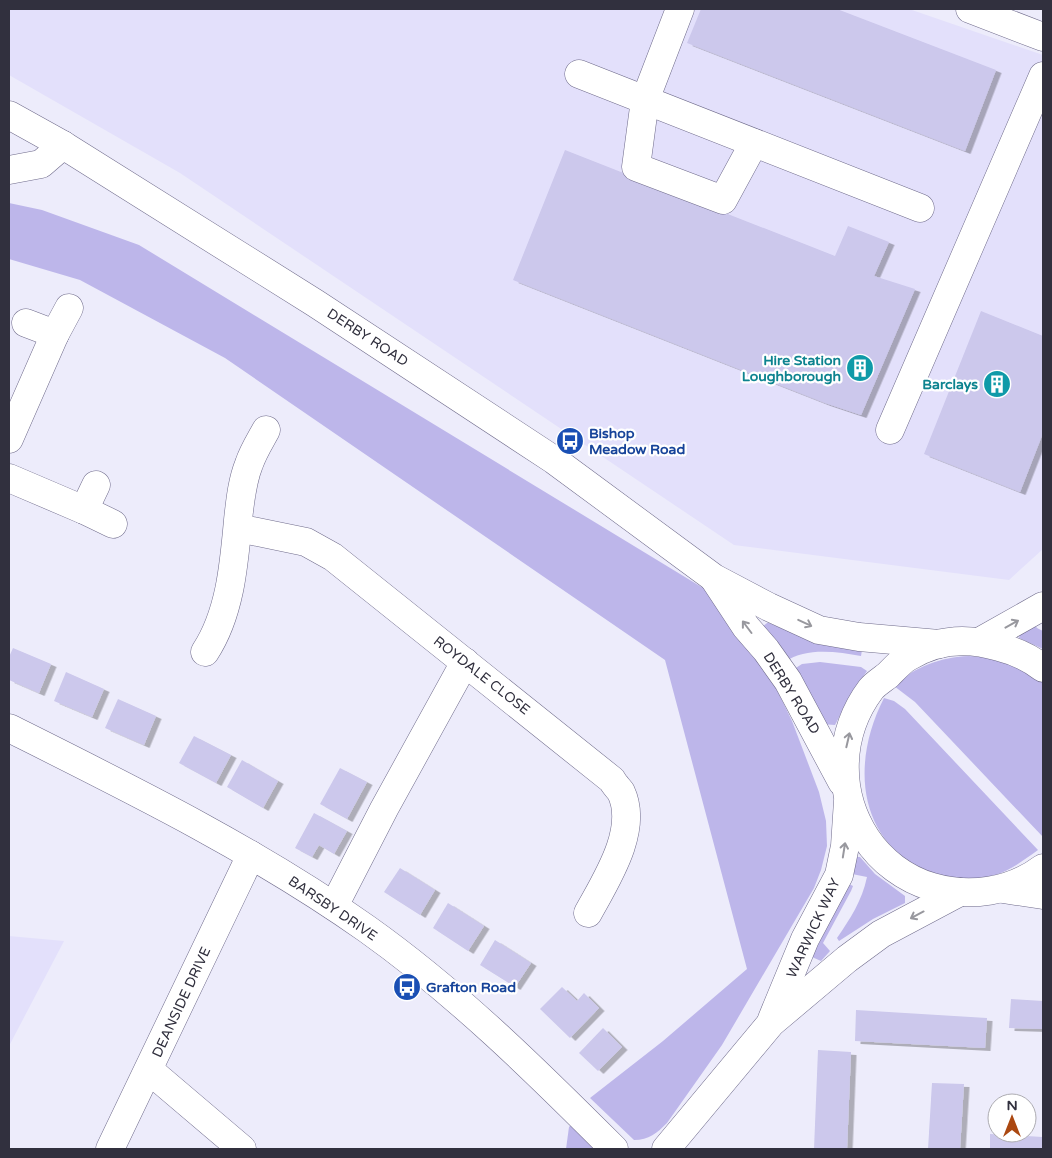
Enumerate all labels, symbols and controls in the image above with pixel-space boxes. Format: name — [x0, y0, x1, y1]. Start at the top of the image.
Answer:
street label: DERBY ROAD — [324, 305, 412, 370]
place label: Hire Station Loughborough — [742, 352, 841, 385]
building icon: Hire Station Loughborough — [845, 353, 875, 383]
building icon: Barclays — [982, 369, 1012, 399]
place label: Barclays — [922, 376, 978, 393]
place label: Bishop Meadow Road — [589, 425, 685, 458]
bus stop icon: Bishop Meadow Road — [555, 426, 585, 456]
one-way arrow — [1004, 618, 1019, 628]
one-way arrow — [797, 619, 812, 629]
one-way arrow — [742, 620, 752, 634]
street label: ROYDALE CLOSE — [430, 632, 533, 718]
street label: DERBY ROAD — [760, 649, 824, 737]
one-way arrow — [844, 732, 853, 748]
one-way arrow — [839, 842, 849, 858]
street label: BARSBY DRIVE — [285, 872, 381, 945]
street label: WARWICK WAY — [783, 876, 844, 981]
one-way arrow — [911, 911, 925, 921]
street label: DEANSIDE DRIVE — [148, 944, 215, 1060]
bus stop icon: Grafton Road — [392, 972, 422, 1002]
place label: Grafton Road — [426, 979, 516, 996]
north arrow — [987, 1093, 1037, 1143]
text: N — [1006, 1097, 1018, 1114]

